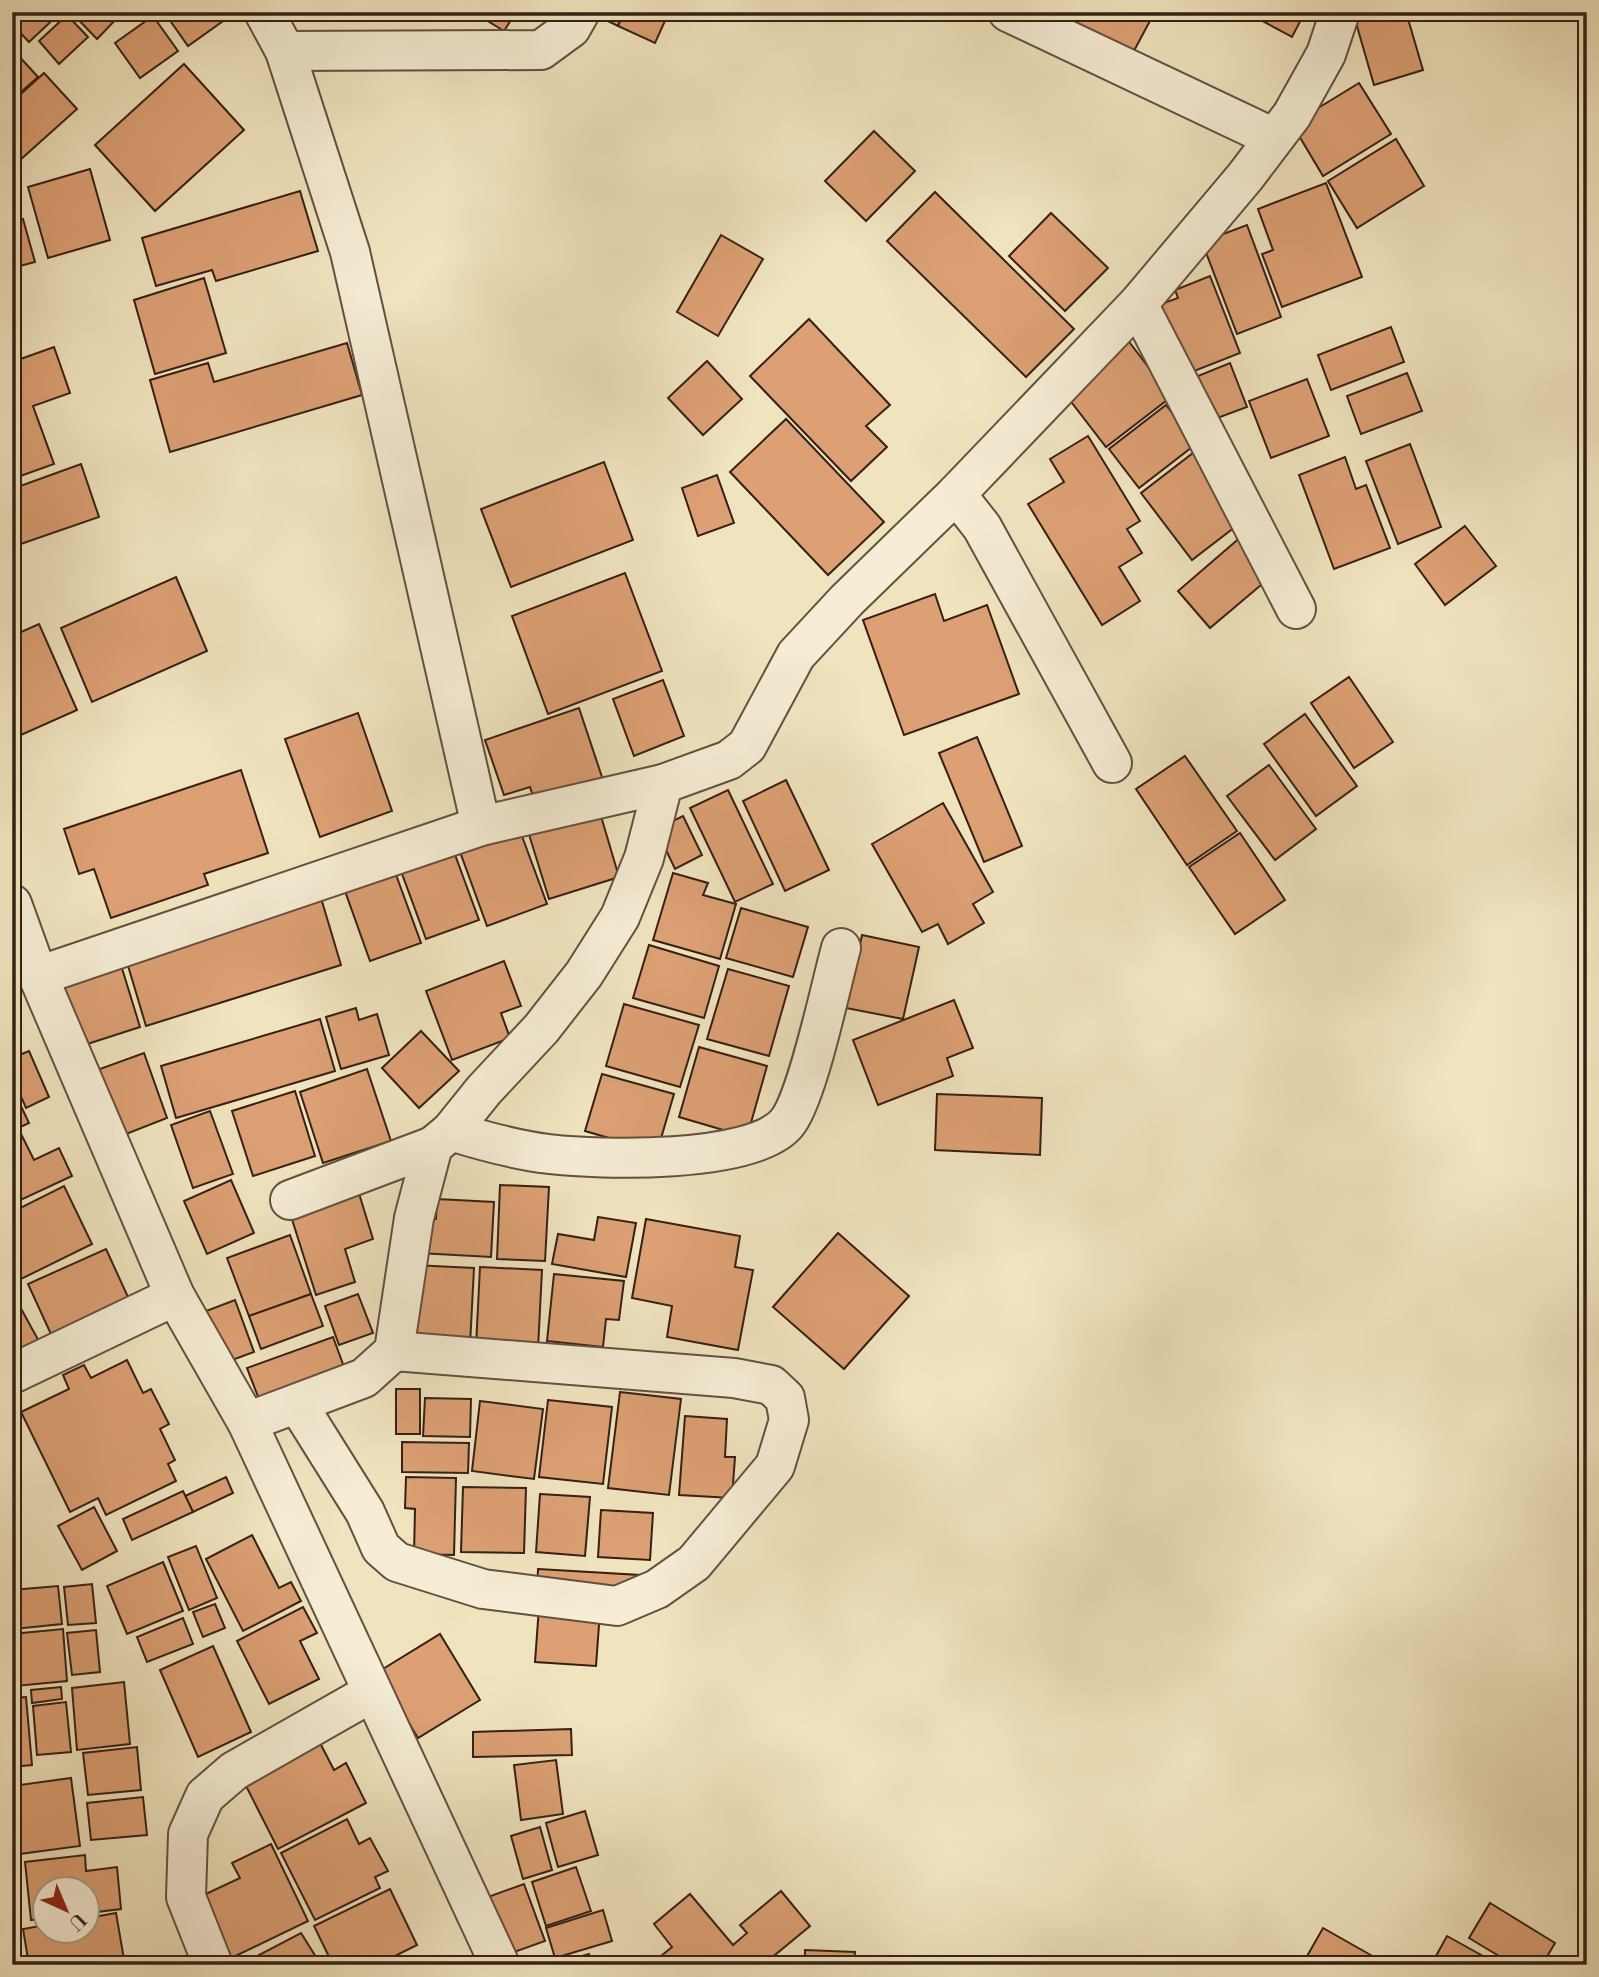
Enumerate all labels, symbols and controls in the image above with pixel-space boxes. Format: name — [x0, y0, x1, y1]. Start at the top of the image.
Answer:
north arrow — [32, 1876, 102, 1946]
text: U — [63, 1908, 91, 1935]

